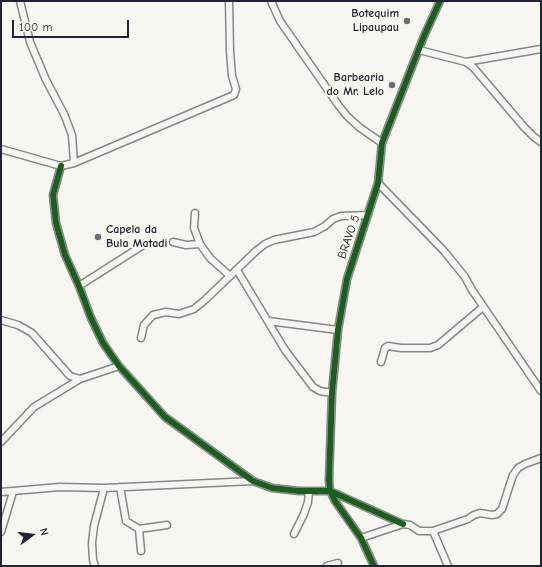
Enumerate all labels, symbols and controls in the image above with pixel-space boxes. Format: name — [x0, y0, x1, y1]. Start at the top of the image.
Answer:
place label: Botequim Lipaupau — [351, 7, 399, 35]
scale bar — [14, 12, 131, 38]
marker: Botequim Lipaupau — [402, 16, 412, 26]
text: 100 m — [19, 20, 52, 34]
place label: Barbearia do Mr. Lelo — [326, 71, 384, 99]
marker: Barbearia do Mr. Lelo — [387, 80, 397, 90]
street label: BRAVO 5 — [335, 213, 363, 261]
place label: Capela da Bula Matadi — [106, 223, 167, 251]
marker: Capela da Bula Matadi — [93, 232, 103, 242]
north arrow — [12, 515, 52, 555]
text: N — [37, 527, 51, 537]

